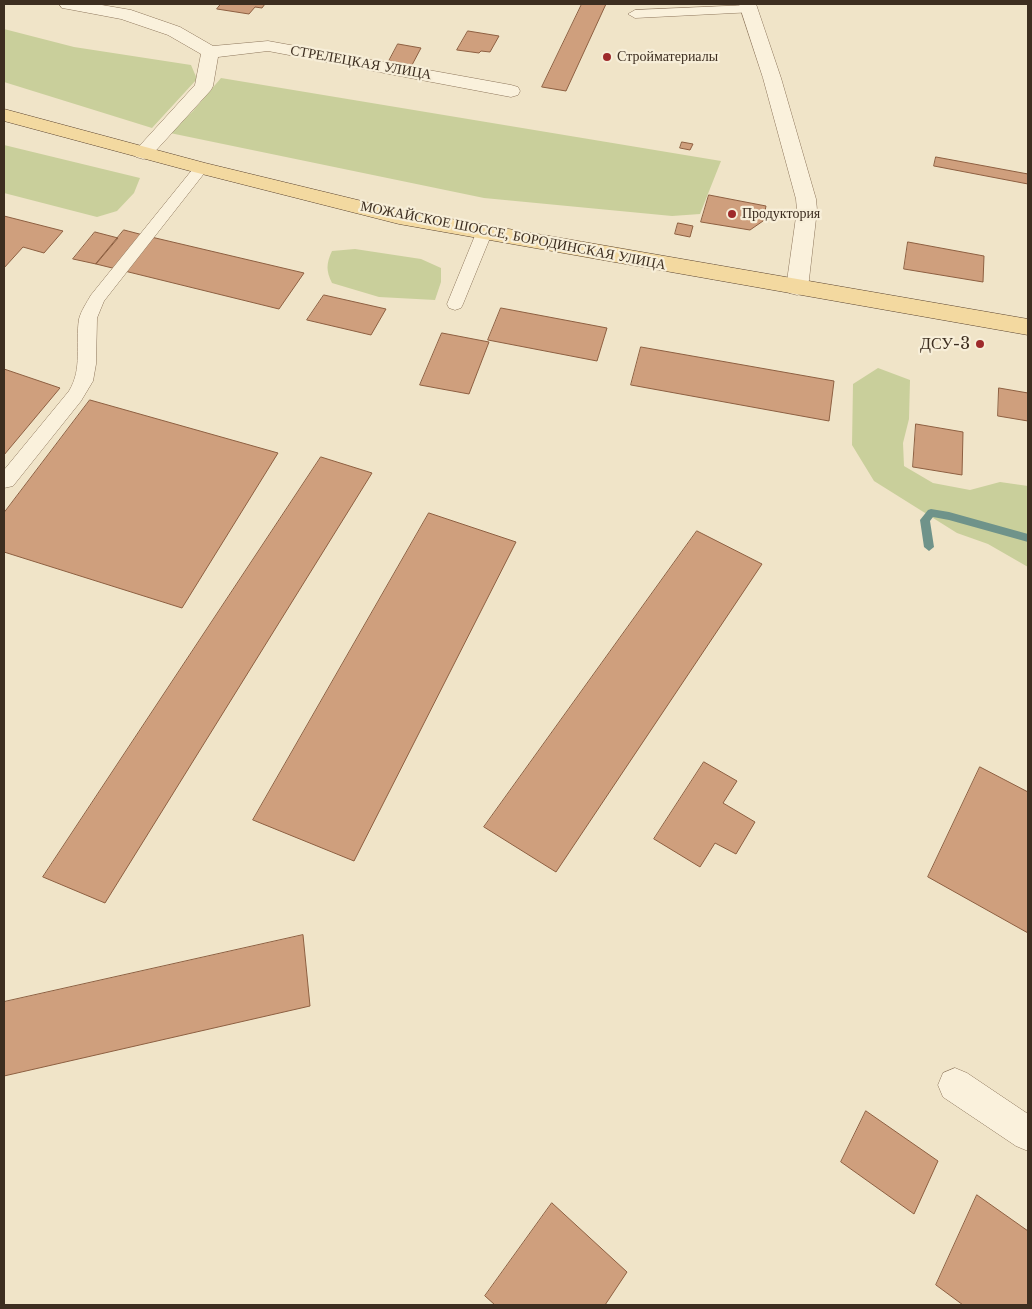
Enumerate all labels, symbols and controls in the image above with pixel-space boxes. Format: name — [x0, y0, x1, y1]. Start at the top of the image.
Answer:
street label: СТРЕЛЕЦКАЯ УЛИЦА — [289, 42, 433, 84]
place label: Стройматериалы — [617, 49, 718, 65]
marker: Стройматериалы — [601, 51, 613, 63]
street label: МОЖАЙСКОЕ ШОССЕ, БОРОДИНСКАЯ УЛИЦА — [359, 198, 667, 274]
place label: Продуктория — [742, 206, 820, 222]
marker: Продуктория — [726, 208, 738, 220]
place label: ДСУ-3 — [920, 334, 970, 354]
marker: ДСУ-3 — [974, 338, 986, 350]

